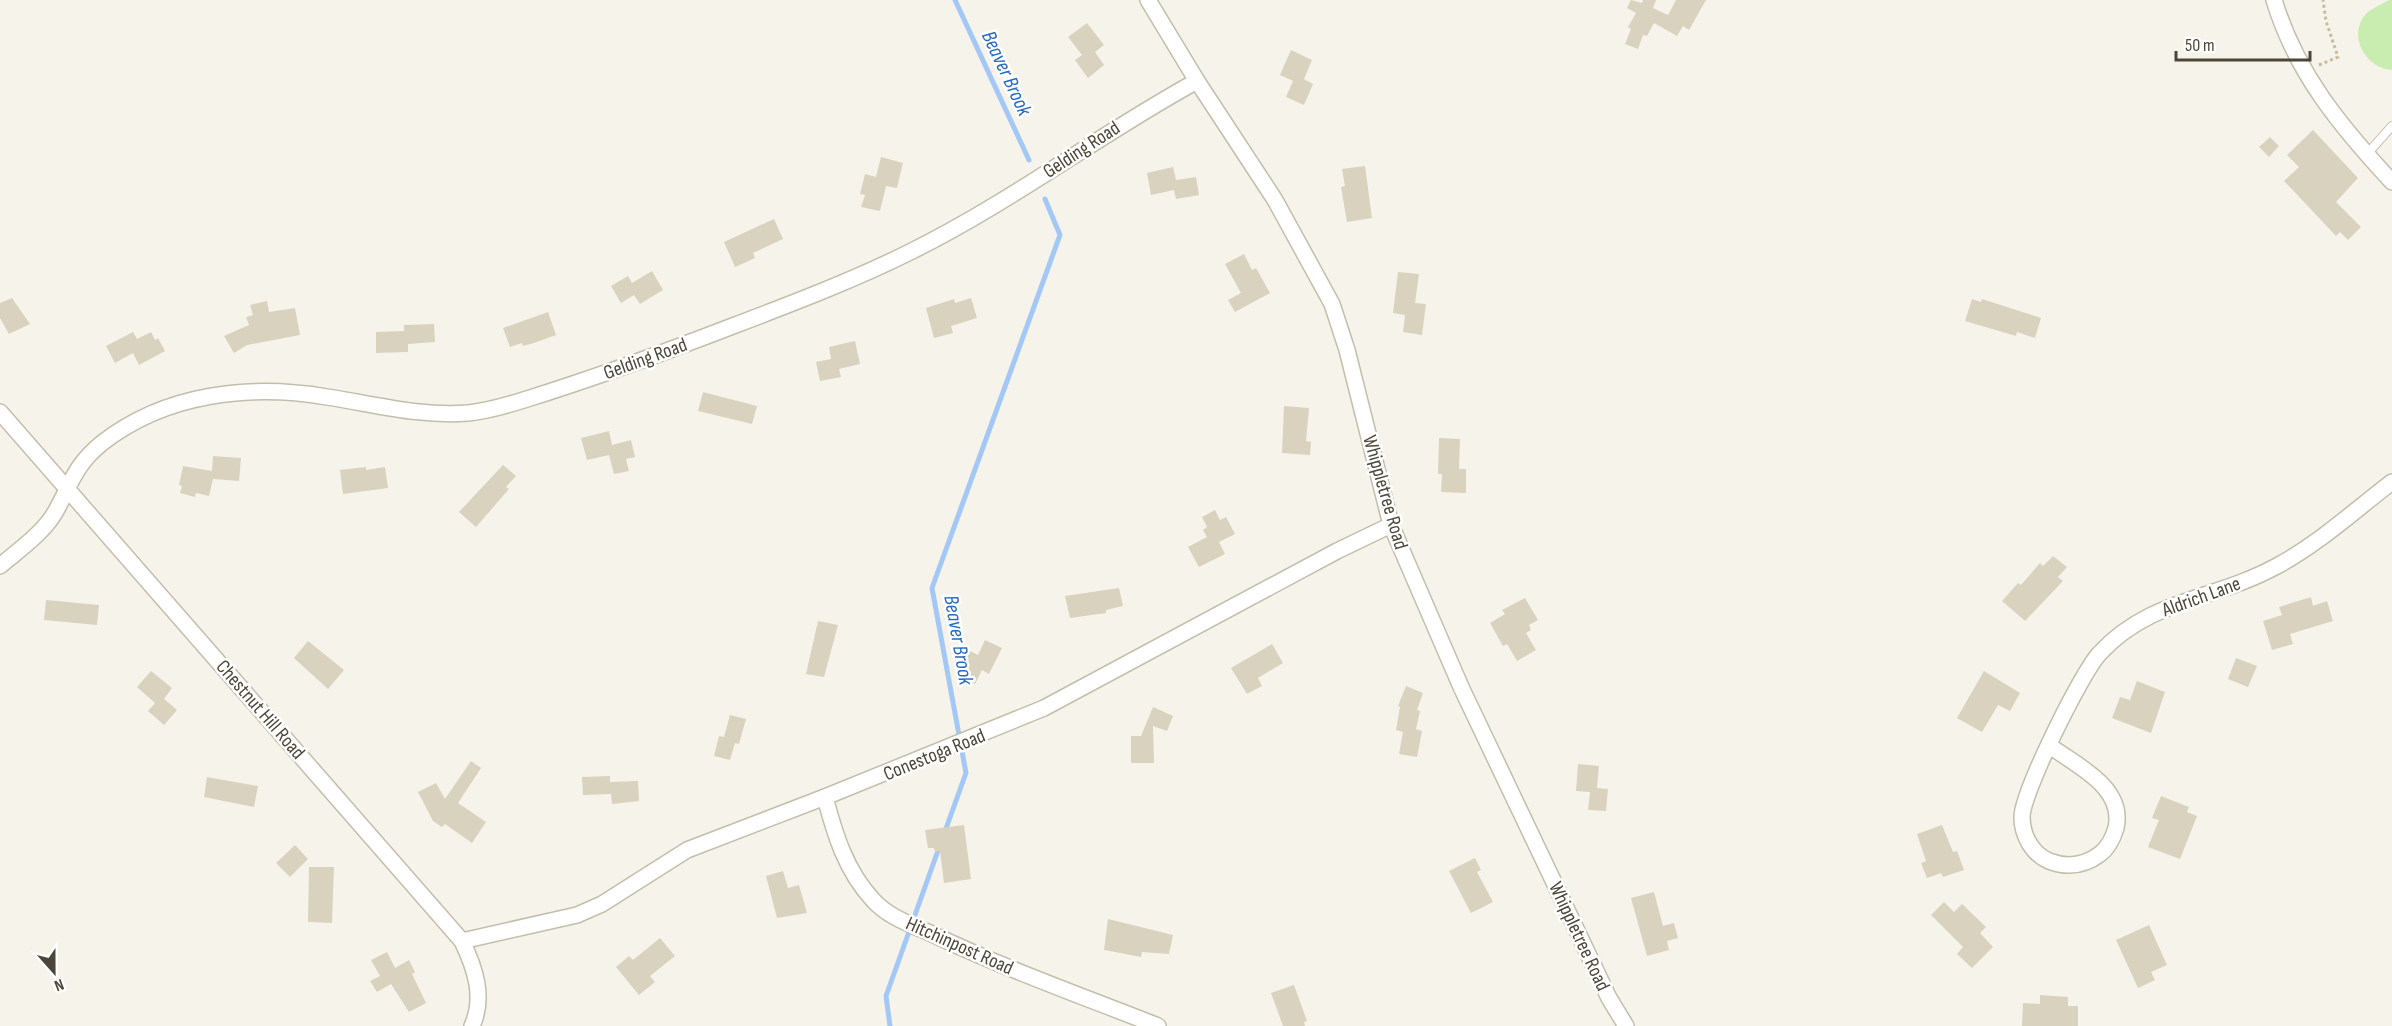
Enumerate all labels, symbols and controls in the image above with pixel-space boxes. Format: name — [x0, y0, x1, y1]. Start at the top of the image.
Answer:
scale bar — [2176, 24, 2310, 62]
water label: Beaver Brook — [976, 27, 1038, 121]
text: 50 m — [2185, 35, 2215, 56]
street label: Gelding Road — [1039, 116, 1125, 184]
street label: Gelding Road — [600, 333, 690, 385]
street label: Whippletree Road — [1357, 432, 1413, 552]
street label: Aldrich Lane — [2158, 572, 2244, 623]
water label: Beaver Brook — [938, 593, 979, 688]
street label: Chestnut Hill Road — [211, 655, 310, 764]
street label: Conestoga Road — [880, 724, 989, 786]
street label: Whippletree Road — [1543, 878, 1615, 995]
street label: Hitchinpost Road — [902, 912, 1017, 980]
north arrow — [24, 942, 84, 1002]
text: N — [51, 974, 66, 995]

